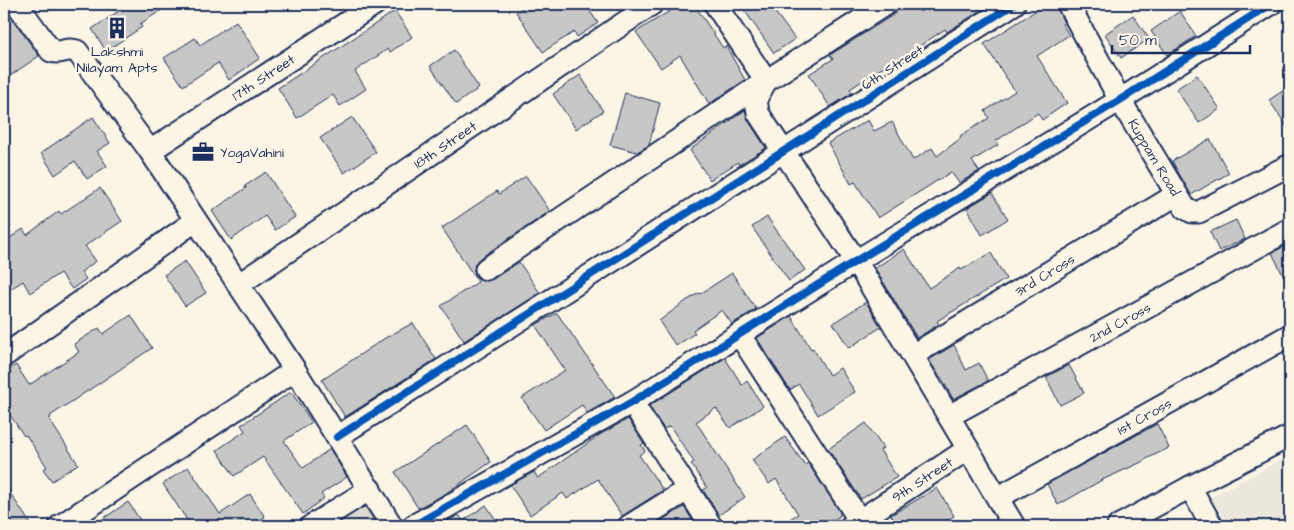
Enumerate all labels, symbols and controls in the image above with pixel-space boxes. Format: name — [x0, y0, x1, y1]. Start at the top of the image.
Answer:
building icon: Lakshmi Nilayam Apts — [104, 15, 130, 41]
scale bar — [1112, 22, 1249, 54]
text: 50 m — [1119, 30, 1157, 51]
street label: 6th Street — [858, 40, 928, 95]
place label: Lakshmi Nilayam Apts — [77, 42, 157, 78]
street label: 17th Street — [228, 50, 299, 106]
street label: Kuppam Road — [1123, 115, 1185, 200]
street label: 18th Street — [410, 117, 481, 174]
office icon: YogaVahini — [190, 139, 216, 165]
place label: YogaVahini — [220, 143, 284, 163]
street label: 3rd Cross — [1011, 250, 1079, 302]
street label: 2nd Cross — [1086, 298, 1155, 348]
street label: 1st Cross — [1114, 394, 1175, 440]
street label: 9th Street — [888, 452, 957, 508]

